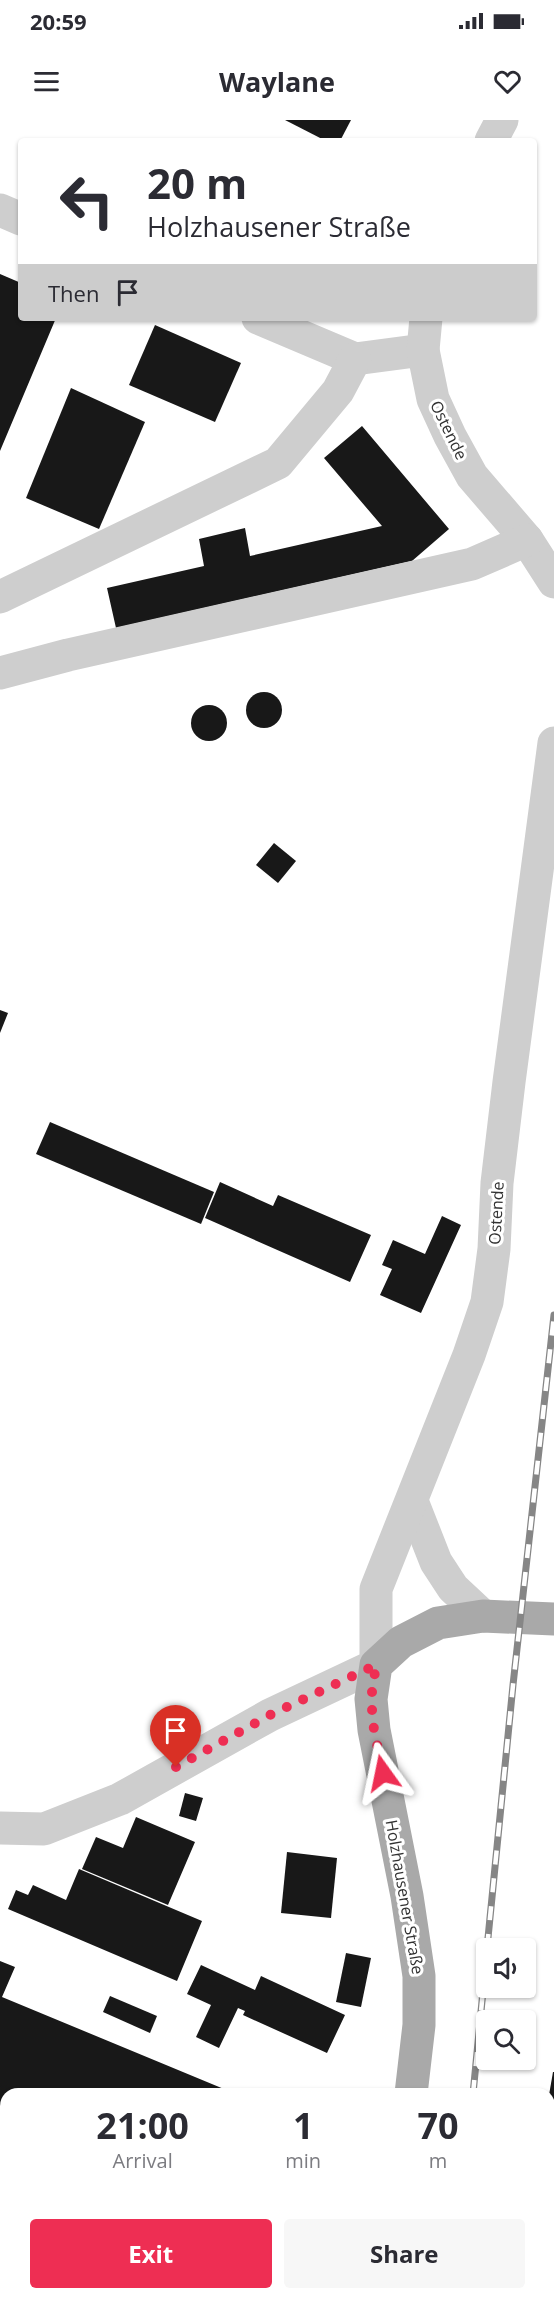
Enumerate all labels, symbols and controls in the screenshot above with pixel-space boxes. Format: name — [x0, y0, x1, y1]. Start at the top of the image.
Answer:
text: 20:59 — [30, 6, 87, 36]
text: Waylane — [219, 63, 335, 100]
icon: menu — [30, 65, 63, 98]
icon: heart — [491, 65, 524, 98]
text: 20 m — [147, 154, 247, 211]
icon: left — [48, 162, 126, 240]
text: Holzhausener Straße — [147, 208, 411, 245]
icon: arrive — [111, 276, 144, 309]
text: Then — [48, 278, 99, 308]
street label: Ostende — [425, 397, 473, 463]
street label: Ostende — [483, 1181, 509, 1245]
pin — [150, 1705, 201, 1767]
icon: arrive — [159, 1714, 192, 1747]
position arrow — [351, 1741, 415, 1805]
street label: Holzhausener Straße — [381, 1818, 429, 1976]
map controls — [476, 1938, 536, 2070]
button: sound — [476, 1938, 536, 1998]
button: search — [476, 2010, 536, 2070]
text: 21:00 — [96, 2101, 189, 2150]
text: 1 — [293, 2101, 314, 2150]
text: 70 — [417, 2101, 459, 2150]
text: Arrival — [113, 2147, 173, 2174]
text: min — [285, 2147, 321, 2174]
text: m — [429, 2147, 447, 2174]
button: Exit — [30, 2219, 272, 2288]
button: Share — [284, 2219, 525, 2288]

